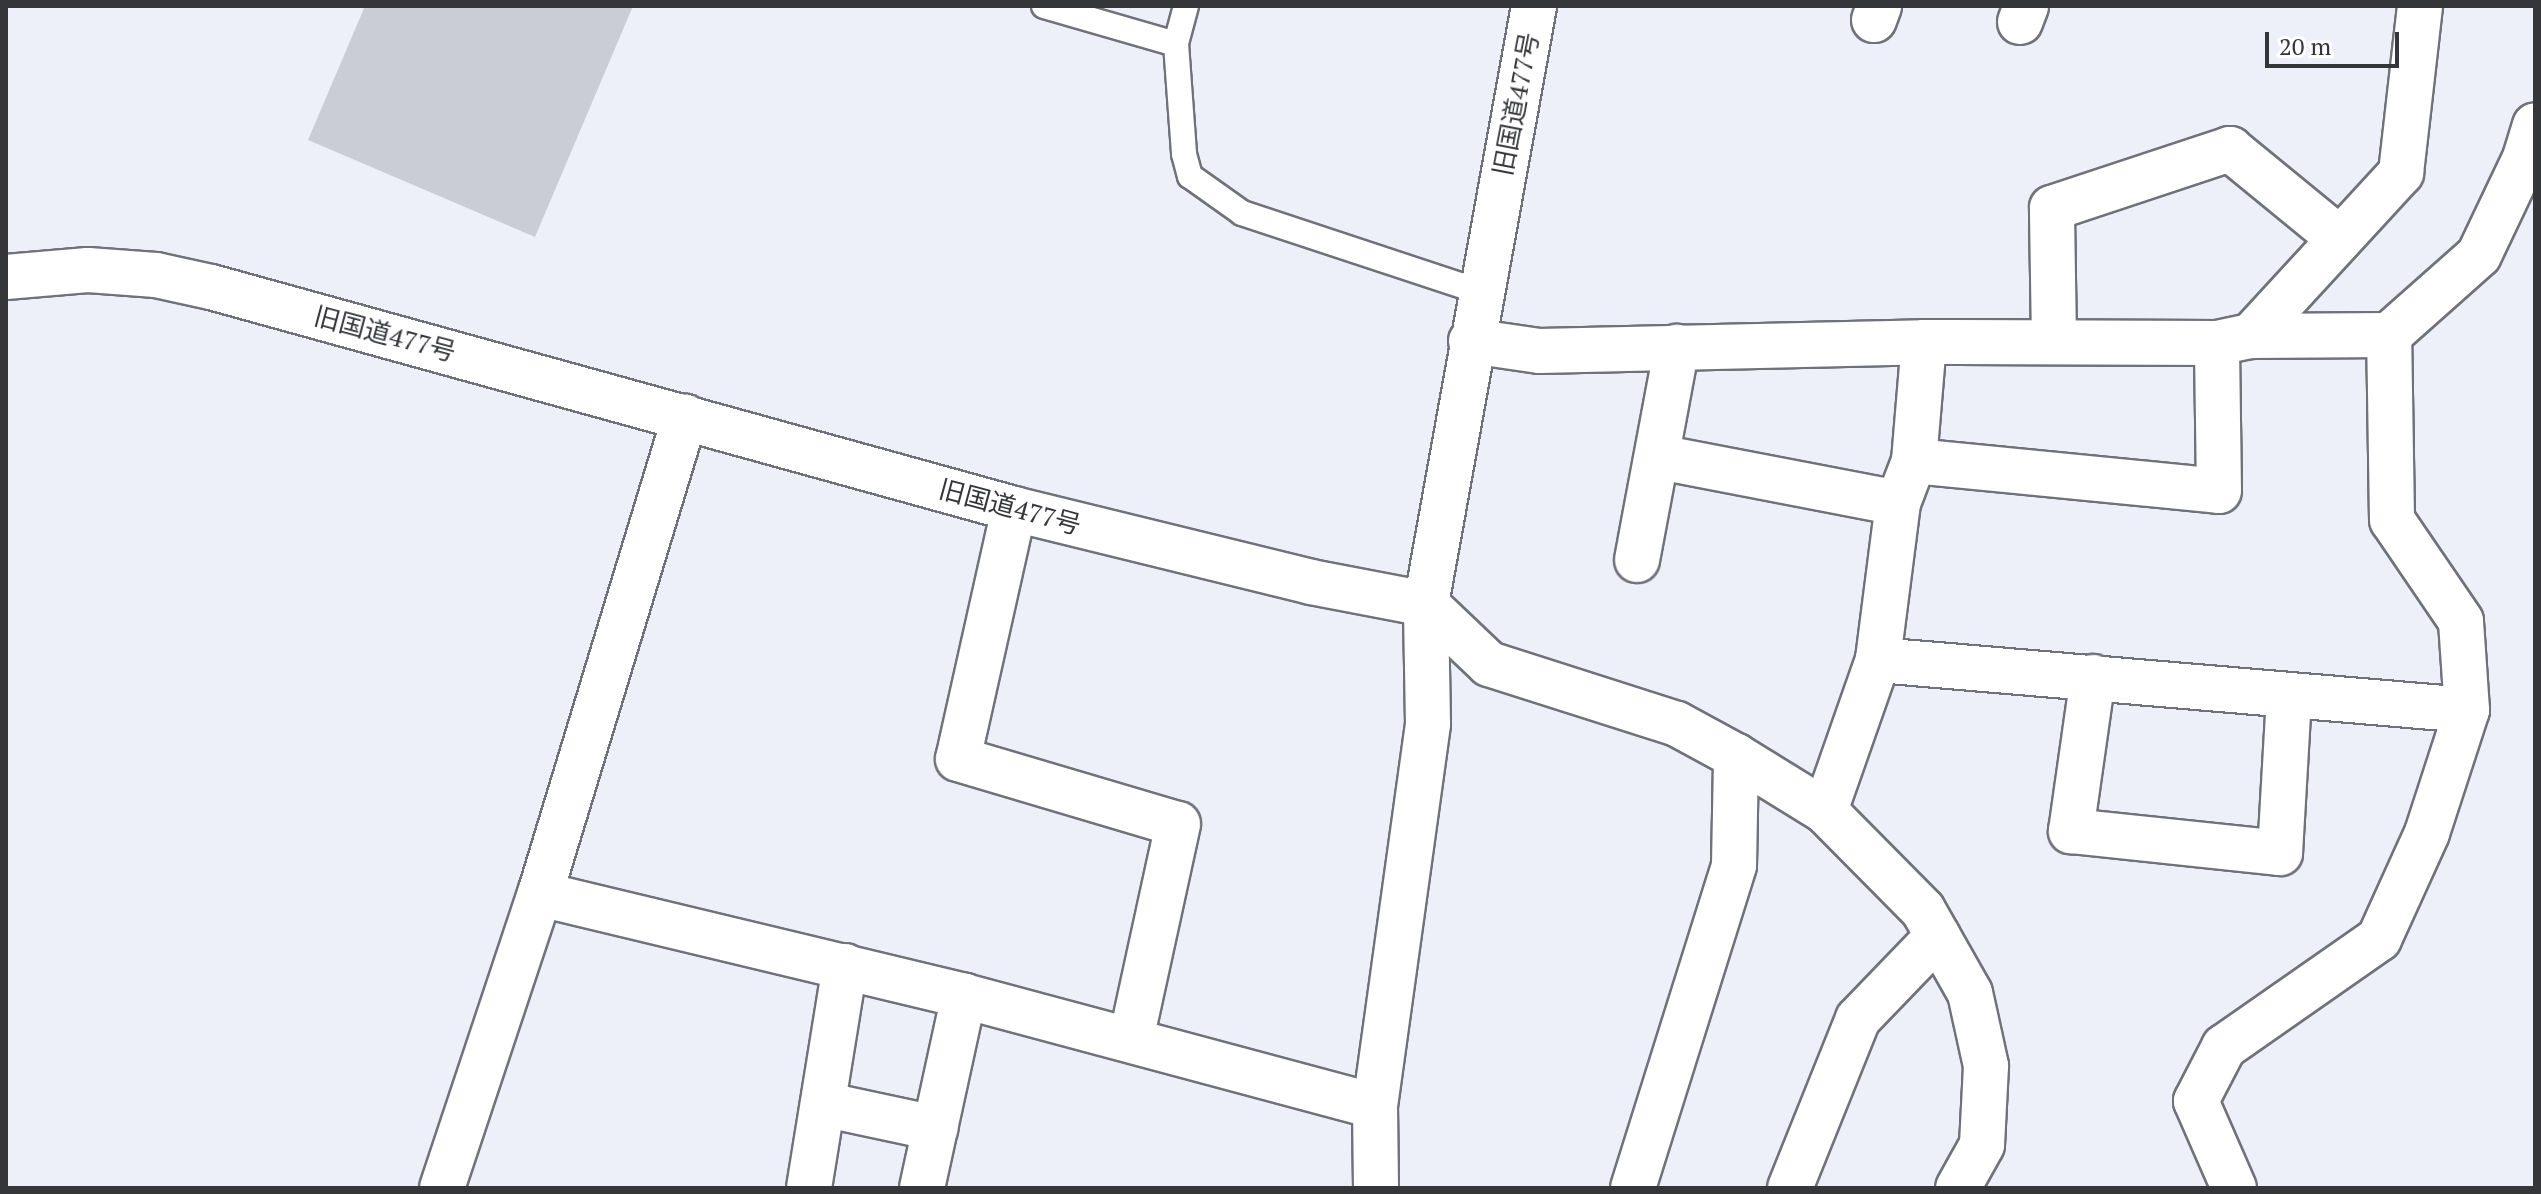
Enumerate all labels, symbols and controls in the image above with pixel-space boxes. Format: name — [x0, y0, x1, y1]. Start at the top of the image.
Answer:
scale bar — [2269, 16, 2403, 66]
street label: 旧国道477号 — [1487, 30, 1545, 178]
text: 20 m — [2279, 30, 2331, 62]
street label: 旧国道477号 — [311, 300, 459, 368]
street label: 旧国道477号 — [936, 473, 1084, 541]

